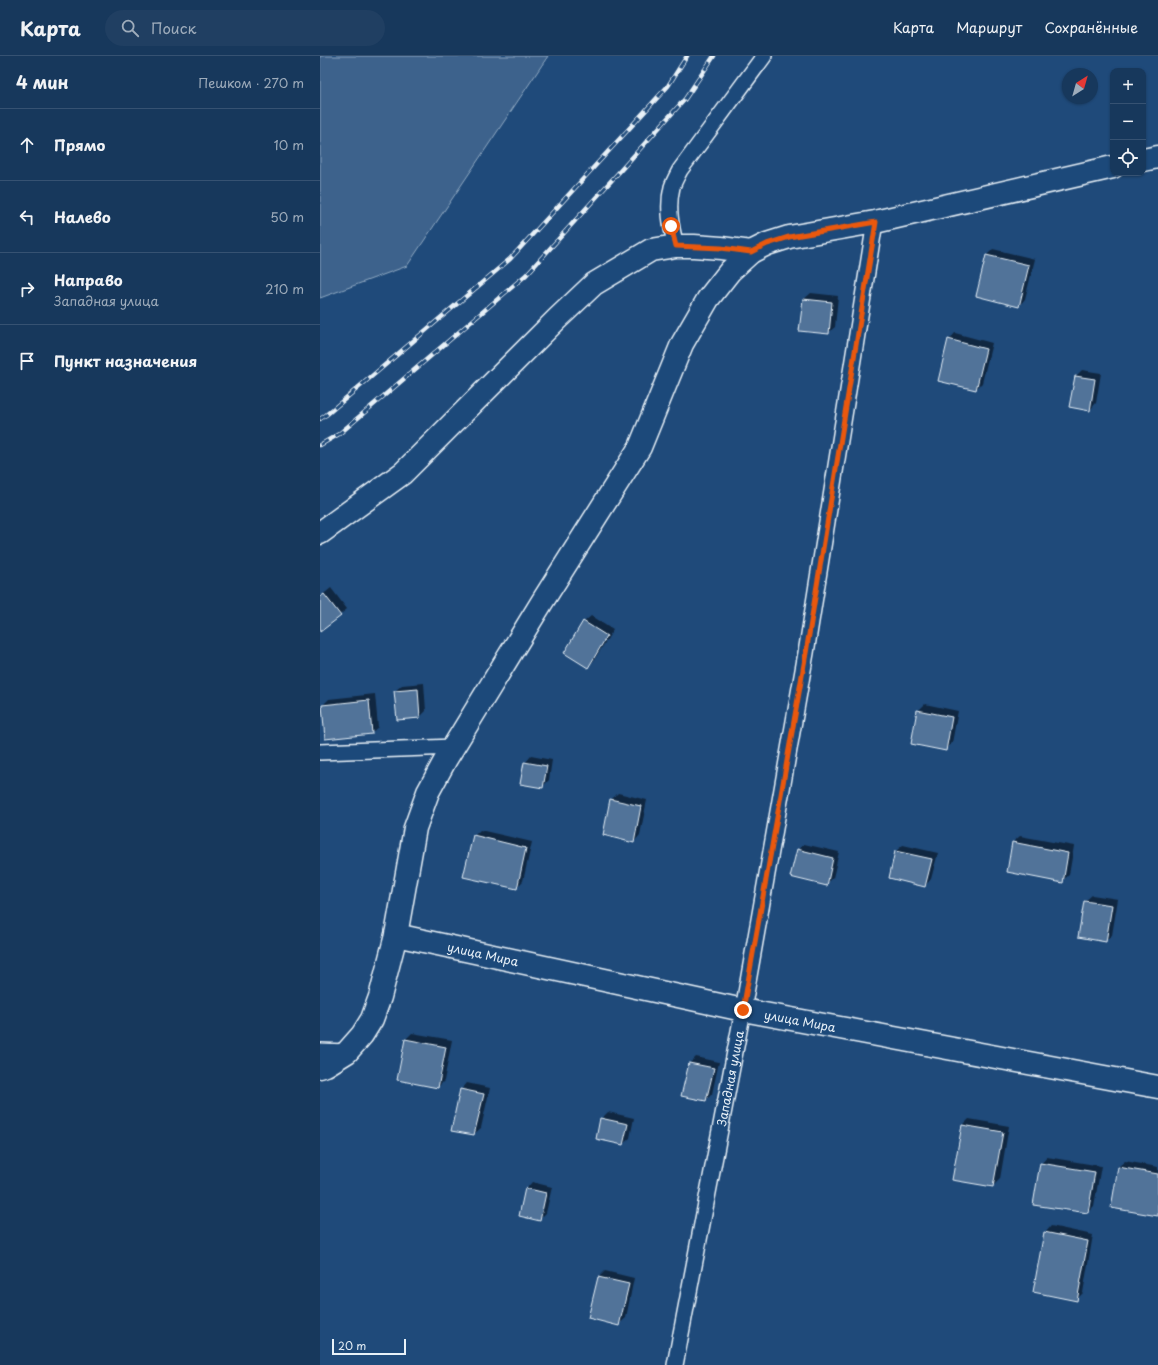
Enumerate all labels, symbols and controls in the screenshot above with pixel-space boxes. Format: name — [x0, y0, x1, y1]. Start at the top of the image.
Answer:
search box — [105, 10, 385, 46]
text: Карта — [20, 14, 81, 42]
text: Поиск — [151, 16, 196, 39]
icon: search — [119, 17, 141, 39]
text: Карта — [893, 17, 934, 38]
text: Маршрут — [956, 17, 1022, 38]
text: Сохранённые — [1044, 17, 1138, 38]
north arrow — [1062, 68, 1098, 104]
map controls — [1110, 68, 1146, 176]
button: + — [1110, 68, 1146, 104]
text: 4 мин — [16, 69, 69, 95]
text: Пешком · 270 m — [198, 73, 304, 92]
button: − — [1110, 104, 1146, 140]
text: Прямо — [54, 133, 105, 156]
icon: ahead — [16, 134, 38, 156]
text: 10 m — [274, 135, 304, 154]
button: locate — [1110, 140, 1146, 176]
text: Налево — [54, 205, 111, 228]
icon: left — [16, 206, 38, 228]
text: 50 m — [270, 207, 304, 226]
route start — [662, 217, 680, 235]
text: Направо — [54, 268, 123, 291]
icon: right — [16, 278, 38, 300]
text: 210 m — [265, 279, 304, 298]
text: Западная улица — [54, 291, 159, 310]
text: Пункт назначения — [54, 349, 197, 372]
icon: arrive — [16, 350, 38, 372]
street label: улица Мира — [446, 937, 521, 970]
route end — [734, 1001, 752, 1019]
street label: улица Мира — [763, 1005, 838, 1036]
street label: Западная улица — [712, 1029, 748, 1127]
scale bar — [332, 1337, 406, 1356]
text: 20 m — [338, 1337, 366, 1354]

